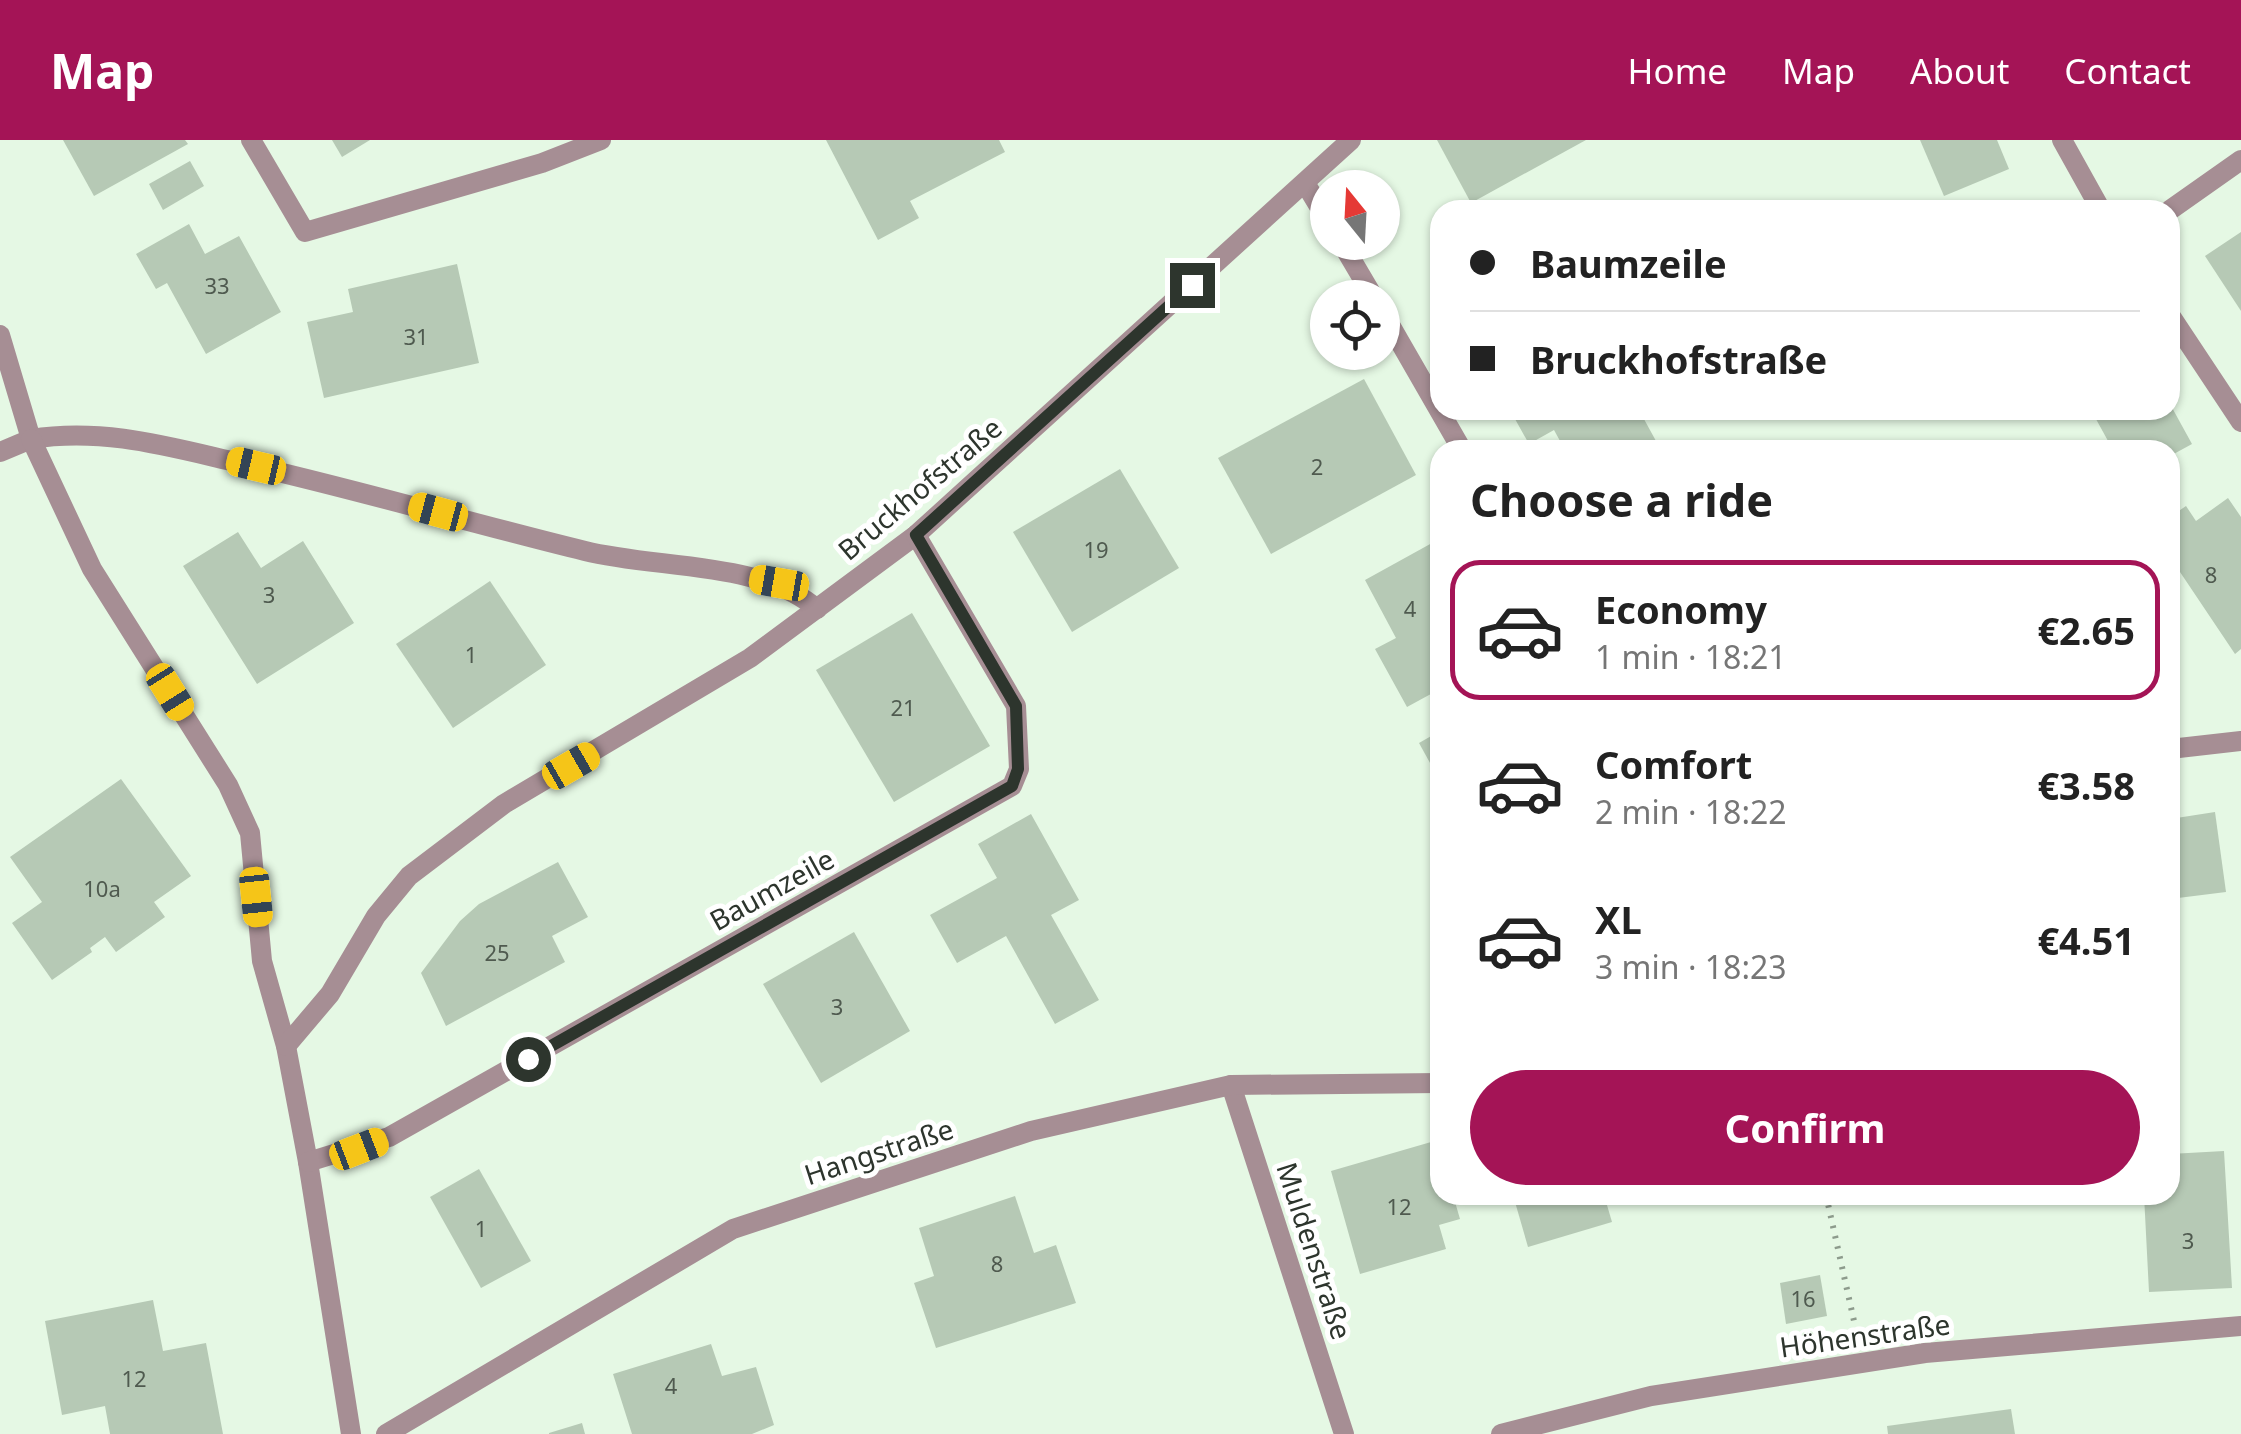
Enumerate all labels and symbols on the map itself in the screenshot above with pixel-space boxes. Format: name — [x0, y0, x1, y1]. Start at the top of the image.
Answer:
north arrow — [1310, 170, 1400, 260]
route end — [1170, 263, 1215, 308]
house number: 33 — [204, 270, 230, 300]
house number: 31 — [403, 321, 429, 351]
street label: Bruckhofstraße — [829, 408, 1009, 568]
car — [223, 445, 289, 487]
house number: 2 — [1311, 451, 1323, 481]
car — [405, 490, 471, 534]
house number: 19 — [1083, 534, 1109, 564]
house number: 8 — [2205, 559, 2217, 589]
car — [747, 563, 811, 603]
house number: 3 — [263, 579, 275, 609]
house number: 4 — [1404, 593, 1417, 623]
house number: 1 — [465, 639, 477, 669]
car — [141, 659, 199, 725]
house number: 21 — [890, 692, 916, 722]
car — [538, 738, 604, 794]
street label: Baumzeile — [703, 839, 840, 939]
car — [238, 866, 274, 928]
house number: 10a — [83, 873, 121, 903]
house number: 25 — [484, 937, 510, 967]
house number: 3 — [831, 991, 843, 1021]
route start — [506, 1037, 551, 1082]
street label: Hangstraße — [799, 1109, 958, 1193]
car — [326, 1124, 392, 1174]
street label: Muldenstraße — [1268, 1157, 1361, 1344]
house number: 12 — [1386, 1191, 1412, 1221]
house number: 1 — [475, 1213, 487, 1243]
house number: 3 — [2182, 1225, 2194, 1255]
house number: 8 — [991, 1248, 1003, 1278]
house number: 16 — [1790, 1283, 1816, 1313]
street label: Höhenstraße — [1777, 1304, 1953, 1366]
house number: 12 — [121, 1363, 147, 1393]
house number: 4 — [665, 1370, 678, 1400]

